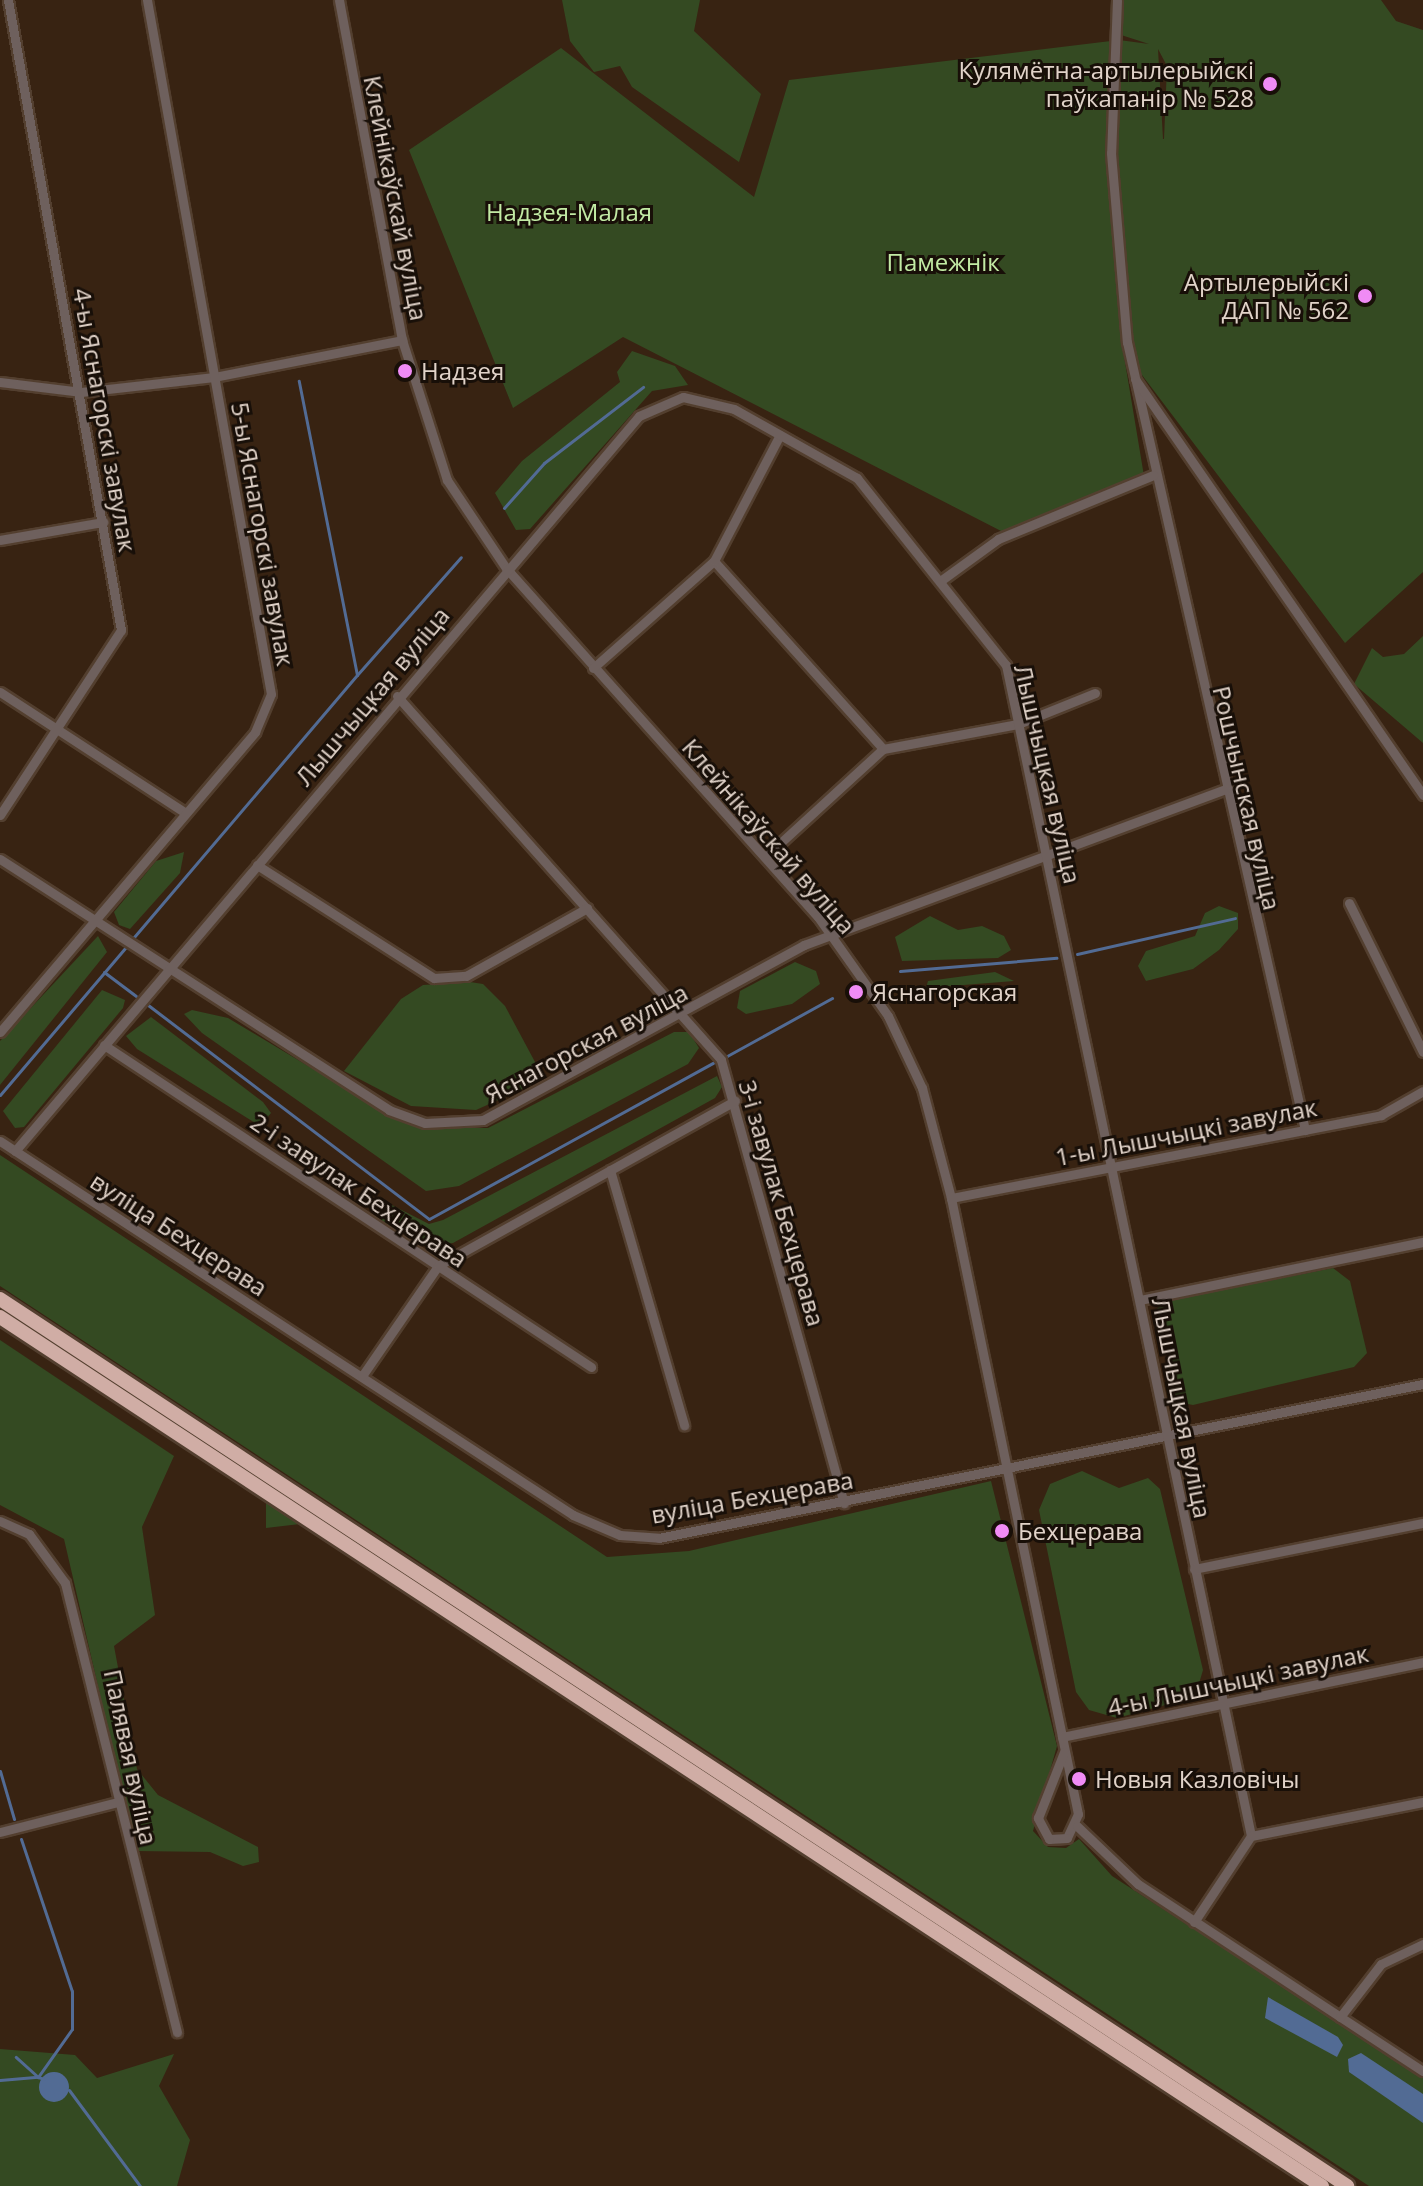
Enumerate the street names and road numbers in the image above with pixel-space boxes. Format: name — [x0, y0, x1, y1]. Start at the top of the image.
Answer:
street label: Клейнікаўскай вуліца — [358, 73, 434, 323]
street label: 4-ы Яснагорскі завулак — [68, 286, 142, 554]
street label: 5-ы Яснагорскі завулак — [226, 400, 300, 668]
street label: Лышчыцкая вуліца — [289, 601, 455, 791]
street label: Лышчыцкая вуліца — [1009, 662, 1087, 886]
street label: Рошчынская вуліца — [1207, 683, 1287, 913]
street label: Клейнікаўскай вуліца — [677, 733, 861, 939]
street label: Яснагорская вуліца — [480, 977, 692, 1109]
street label: 3-і завулак Бехцерава — [733, 1077, 831, 1329]
street label: 1-ы Лышчыцкі завулак — [1053, 1093, 1319, 1171]
street label: 2-і завулак Бехцерава — [245, 1107, 473, 1273]
street label: вуліца Бехцерава — [85, 1166, 273, 1302]
street label: Лышчыцкая вуліца — [1147, 1295, 1217, 1521]
street label: вуліца Бехцерава — [649, 1465, 855, 1529]
street label: 4-ы Лышчыцкі завулак — [1105, 1638, 1371, 1722]
street label: Палявая вуліца — [98, 1667, 164, 1847]

